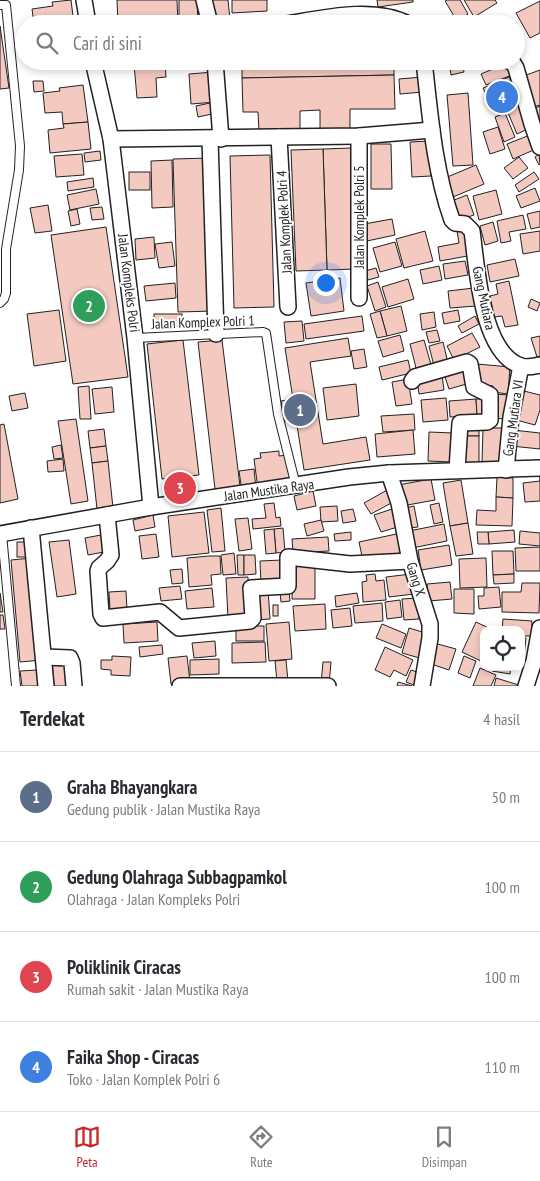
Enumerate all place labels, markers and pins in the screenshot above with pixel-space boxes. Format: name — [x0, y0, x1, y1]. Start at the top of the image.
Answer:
pin: 4 — [486, 78, 518, 116]
pin: 2 — [73, 287, 105, 325]
pin: 1 — [284, 391, 316, 429]
pin: 3 — [164, 469, 196, 507]

